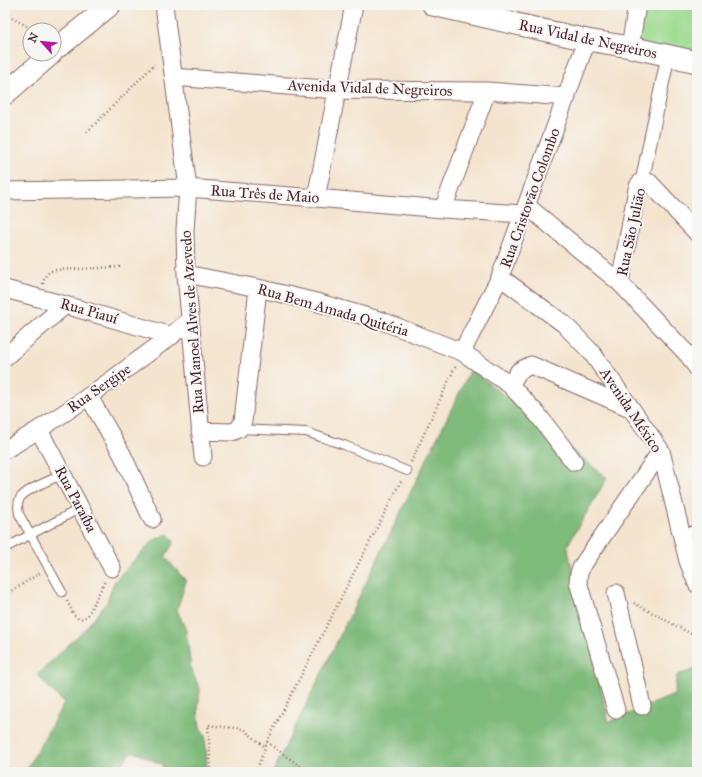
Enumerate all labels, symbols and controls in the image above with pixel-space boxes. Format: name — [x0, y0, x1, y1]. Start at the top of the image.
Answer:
street label: Rua Vidal de Negreiros — [517, 16, 659, 62]
north arrow — [22, 22, 62, 62]
text: N — [26, 30, 42, 45]
street label: Avenida Vidal de Negreiros — [286, 76, 453, 100]
street label: Rua Cristovão Colombo — [496, 125, 564, 270]
street label: Rua Três de Maio — [210, 181, 320, 207]
street label: Rua São Julião — [613, 186, 650, 278]
street label: Rua Manoel Alves de Azevedo — [177, 229, 207, 414]
street label: Rua Bem Amada Quitéria — [255, 280, 411, 340]
street label: Rua Piauí — [58, 294, 121, 328]
street label: Rua Sergipe — [64, 360, 134, 416]
street label: Avenida México — [595, 363, 666, 456]
street label: Rua Paraíba — [51, 463, 101, 536]

